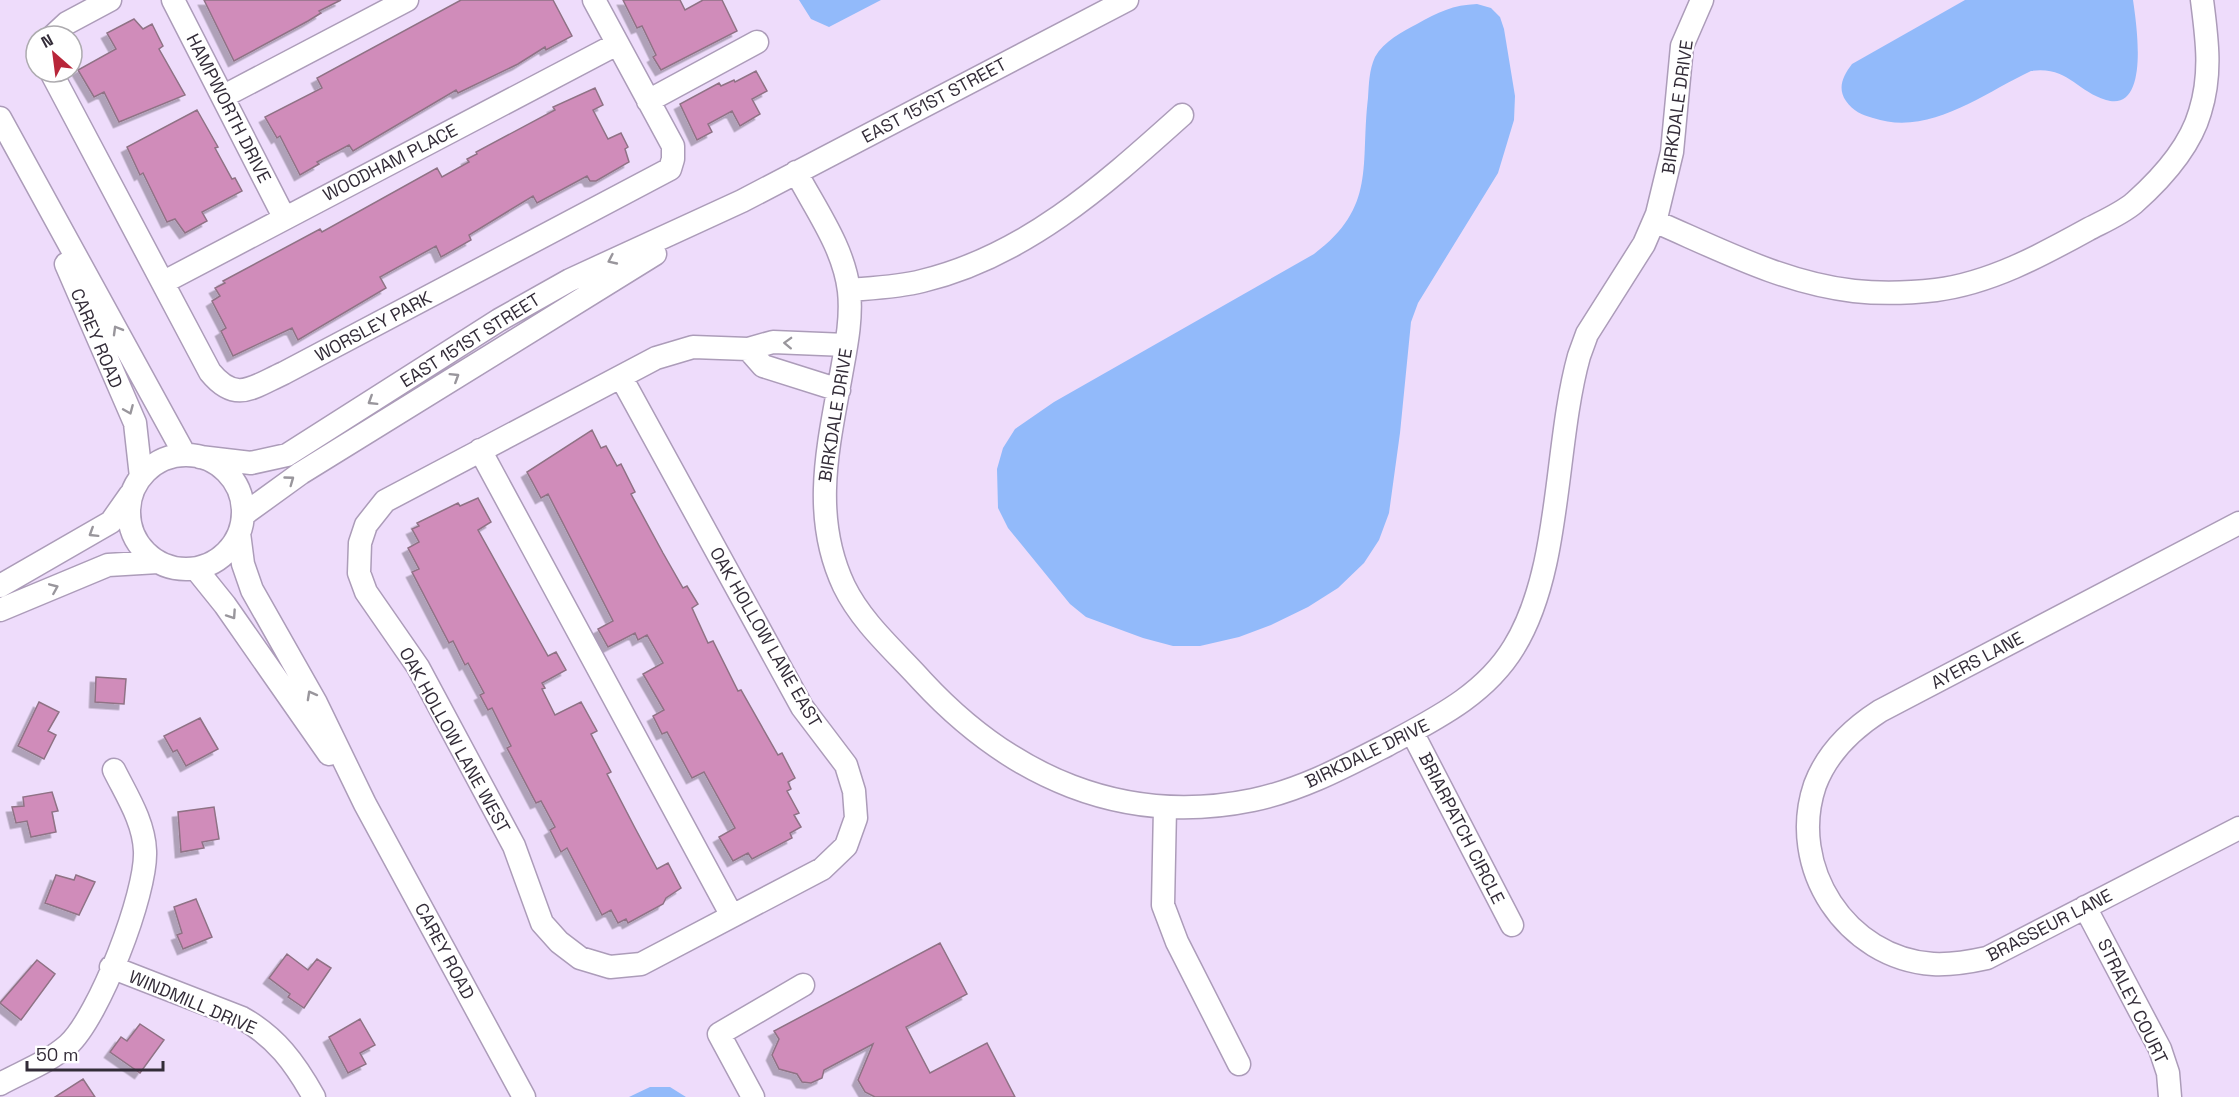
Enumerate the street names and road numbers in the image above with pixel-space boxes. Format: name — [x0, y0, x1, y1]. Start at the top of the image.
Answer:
street label: HAMPWORTH DRIVE — [181, 30, 277, 186]
street label: BIRKDALE DRIVE — [1656, 38, 1698, 176]
street label: EAST 151ST STREET — [858, 52, 1011, 148]
street label: WOODHAM PLACE — [319, 118, 461, 206]
street label: CAREY ROAD — [66, 285, 128, 391]
street label: WORSLEY PARK — [311, 286, 435, 366]
street label: EAST 151ST STREET — [396, 287, 545, 392]
street label: BIRKDALE DRIVE — [813, 346, 857, 484]
street label: OAK HOLLOW LANE EAST — [705, 543, 827, 732]
street label: AYERS LANE — [1927, 626, 2027, 694]
street label: OAK HOLLOW LANE WEST — [394, 643, 516, 837]
street label: BIRKDALE DRIVE — [1301, 713, 1433, 793]
street label: BRIARPATCH CIRCLE — [1414, 748, 1510, 908]
street label: BRASSEUR LANE — [1982, 883, 2116, 967]
street label: CAREY ROAD — [410, 899, 480, 1003]
street label: STRALEY COURT — [2093, 935, 2173, 1068]
street label: WINDMILL DRIVE — [126, 965, 260, 1039]

